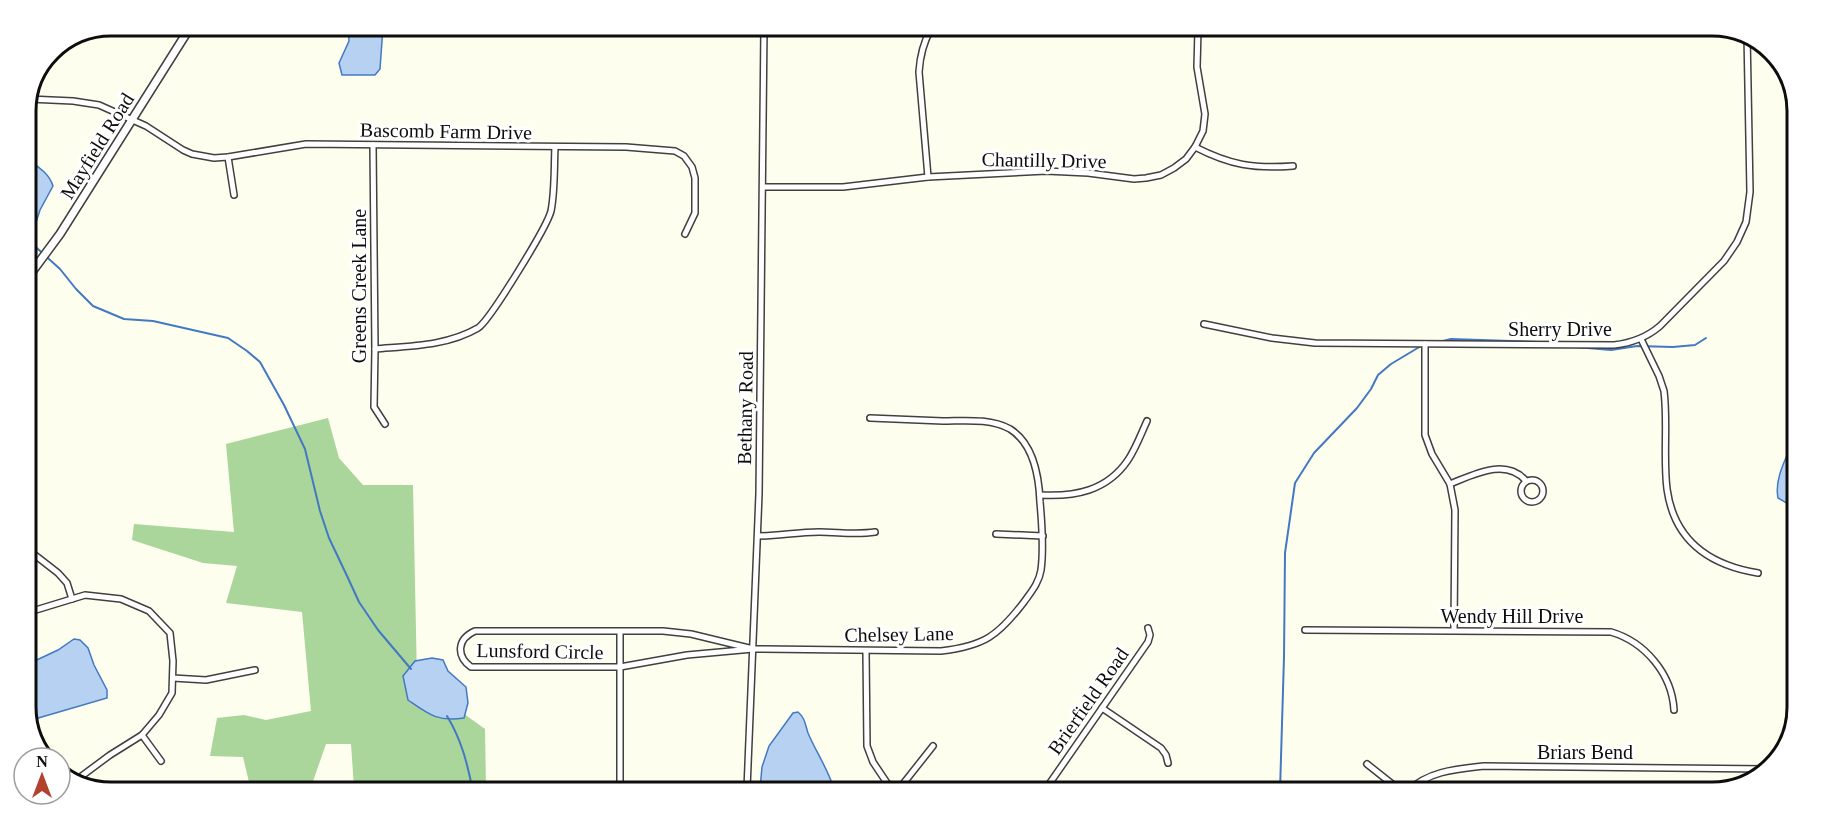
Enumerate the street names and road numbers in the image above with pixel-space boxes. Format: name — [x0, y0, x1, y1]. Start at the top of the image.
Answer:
street label: Mayfield Road — [56, 89, 139, 203]
street label: Bascomb Farm Drive — [360, 118, 532, 144]
street label: Chantilly Drive — [981, 148, 1107, 173]
street label: Greens Creek Lane — [348, 209, 370, 363]
street label: Sherry Drive — [1508, 318, 1612, 341]
street label: Bethany Road — [733, 351, 758, 465]
street label: Wendy Hill Drive — [1441, 605, 1584, 628]
street label: Chelsey Lane — [844, 622, 954, 647]
street label: Lunsford Circle — [476, 639, 604, 663]
street label: Brierfield Road — [1043, 644, 1133, 758]
street label: Briars Bend — [1537, 741, 1633, 763]

